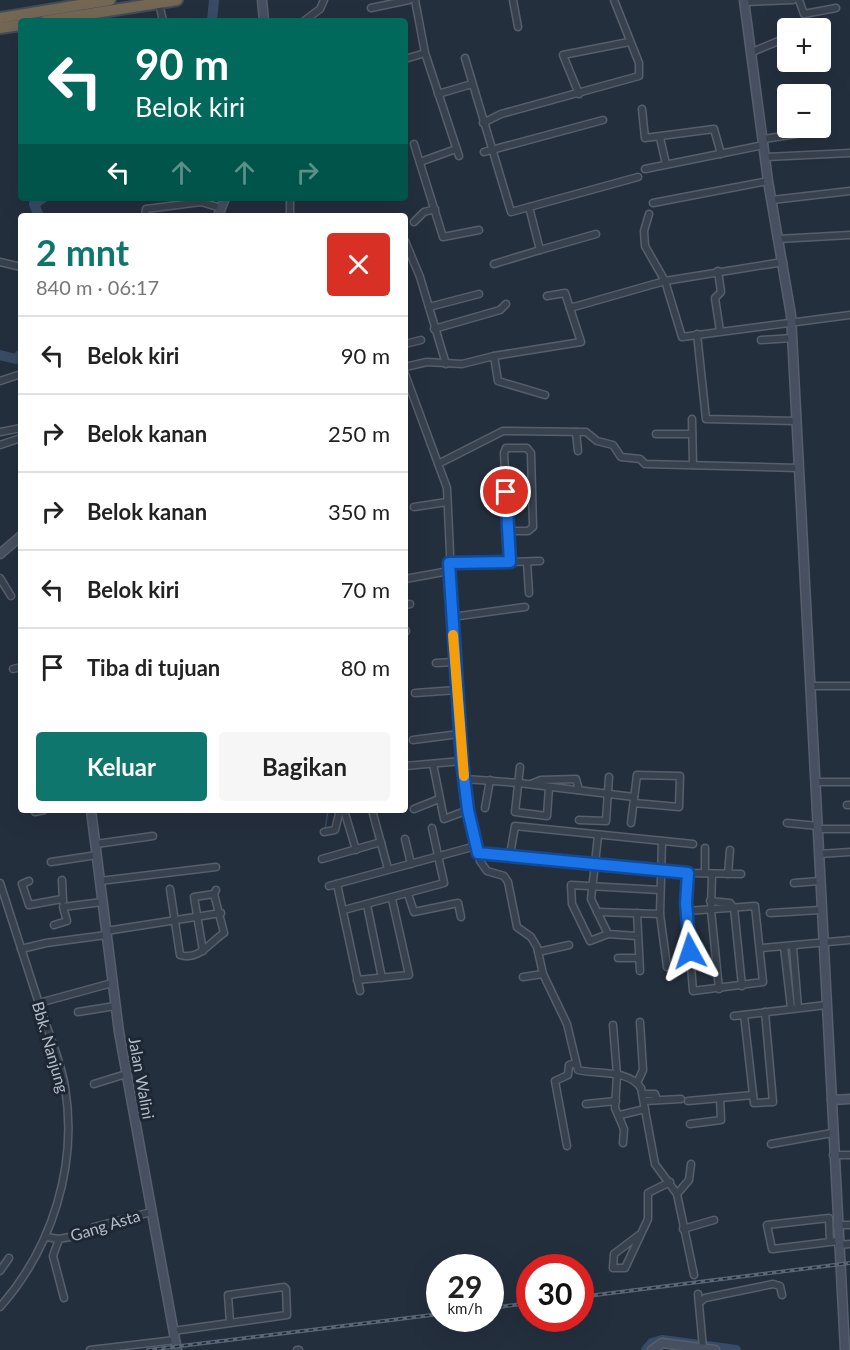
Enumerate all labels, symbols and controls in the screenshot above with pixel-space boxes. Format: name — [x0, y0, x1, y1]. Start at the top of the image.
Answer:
map controls — [777, 18, 831, 138]
button: + — [777, 18, 831, 72]
text: 90 m — [135, 39, 229, 89]
icon: left — [36, 42, 114, 120]
button: − — [777, 84, 831, 138]
text: Belok kiri — [135, 90, 245, 123]
icon: left — [102, 156, 135, 189]
icon: ahead — [165, 156, 198, 189]
icon: ahead — [228, 156, 261, 189]
icon: right — [291, 156, 324, 189]
text: 2 mnt — [36, 230, 129, 274]
button: close — [327, 233, 390, 296]
text: 840 m · 06:17 — [36, 275, 159, 299]
icon: left — [36, 339, 69, 372]
text: Belok kiri — [87, 342, 179, 369]
text: 90 m — [341, 342, 390, 369]
icon: right — [36, 417, 69, 450]
text: Belok kanan — [87, 420, 207, 447]
text: 250 m — [328, 420, 390, 447]
pin — [480, 466, 531, 517]
icon: arrive — [489, 475, 522, 508]
icon: right — [36, 495, 69, 528]
text: Belok kanan — [87, 498, 207, 525]
text: 350 m — [328, 498, 390, 525]
icon: left — [36, 573, 69, 606]
text: Belok kiri — [87, 576, 179, 603]
text: 70 m — [341, 576, 390, 603]
icon: arrive — [36, 651, 69, 684]
text: Tiba di tujuan — [87, 654, 220, 681]
text: 80 m — [341, 654, 390, 681]
button: Keluar — [36, 732, 207, 801]
button: Bagikan — [219, 732, 390, 801]
position arrow — [658, 919, 722, 983]
street label: Bbk. Nanjung — [29, 999, 73, 1095]
street label: Jalan Walini — [125, 1036, 159, 1120]
street label: Gang Asta — [68, 1205, 142, 1245]
speed limit sign: 30 — [516, 1254, 594, 1332]
text: 29 — [448, 1268, 482, 1304]
text: km/h — [447, 1299, 483, 1317]

